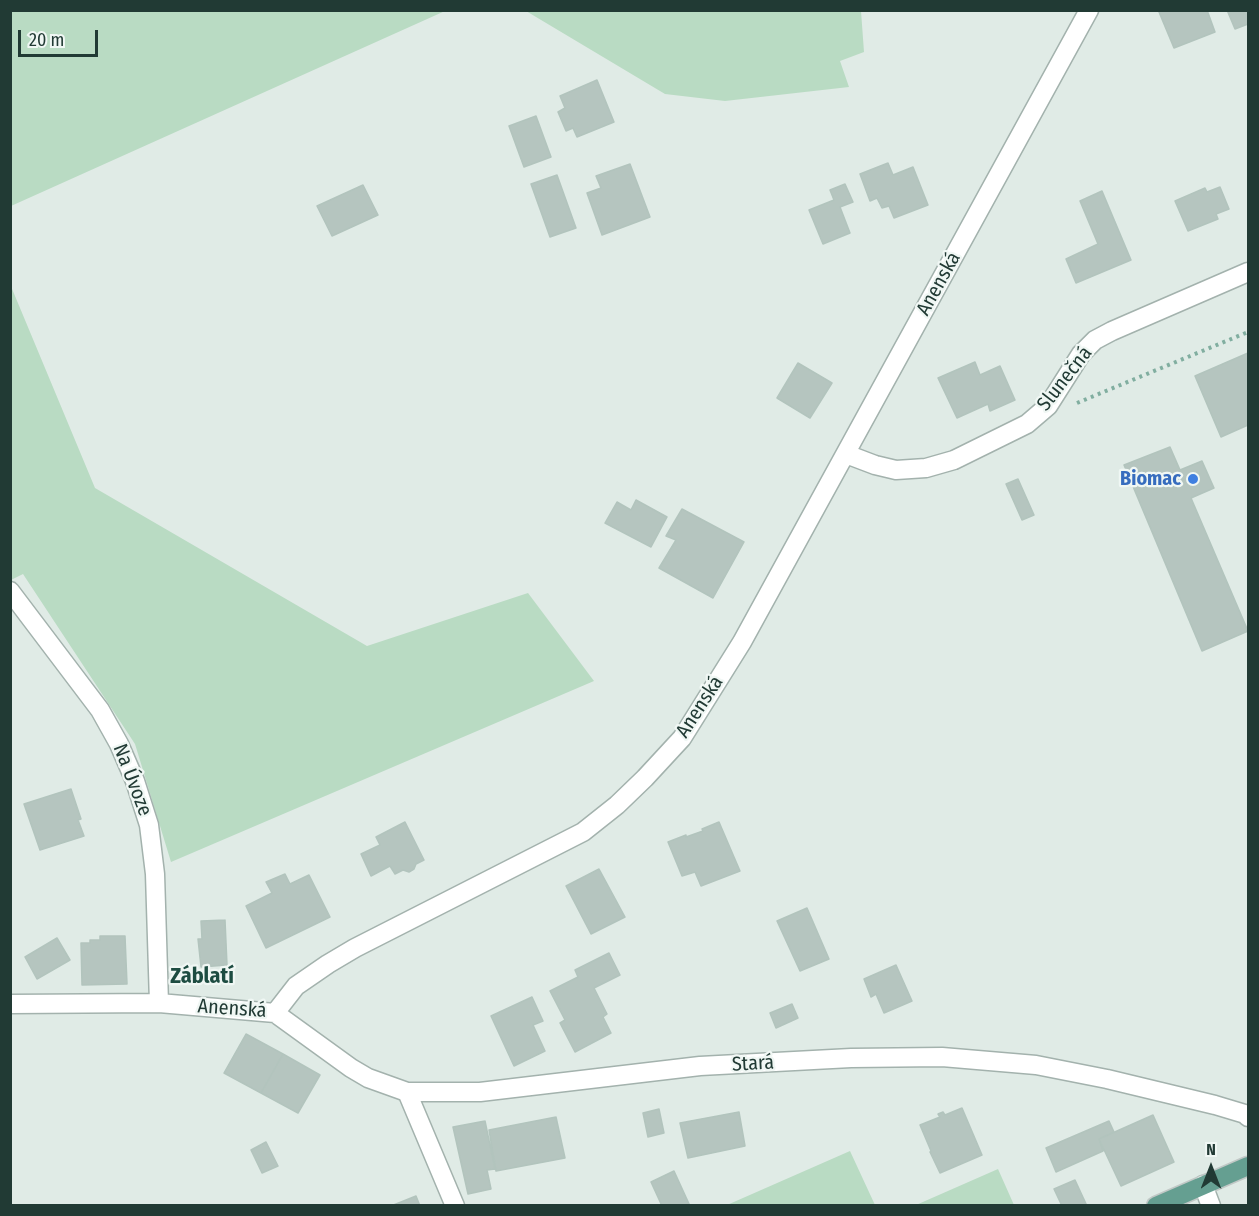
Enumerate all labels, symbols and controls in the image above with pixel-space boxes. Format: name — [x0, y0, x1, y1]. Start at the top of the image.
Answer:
scale bar — [21, 18, 100, 56]
text: 20 m — [29, 29, 64, 51]
street label: Anenská — [912, 248, 966, 320]
street label: Slunečná — [1032, 342, 1098, 416]
place label: Biomac — [1120, 467, 1181, 491]
marker: Biomac — [1186, 472, 1200, 486]
street label: Anenská — [671, 672, 729, 742]
street label: Na Úvoze — [107, 741, 157, 819]
district label: Záblatí — [170, 964, 234, 990]
street label: Anenská — [197, 995, 267, 1023]
street label: Stará — [731, 1051, 775, 1077]
north arrow — [1181, 1138, 1241, 1198]
text: N — [1206, 1140, 1216, 1159]

